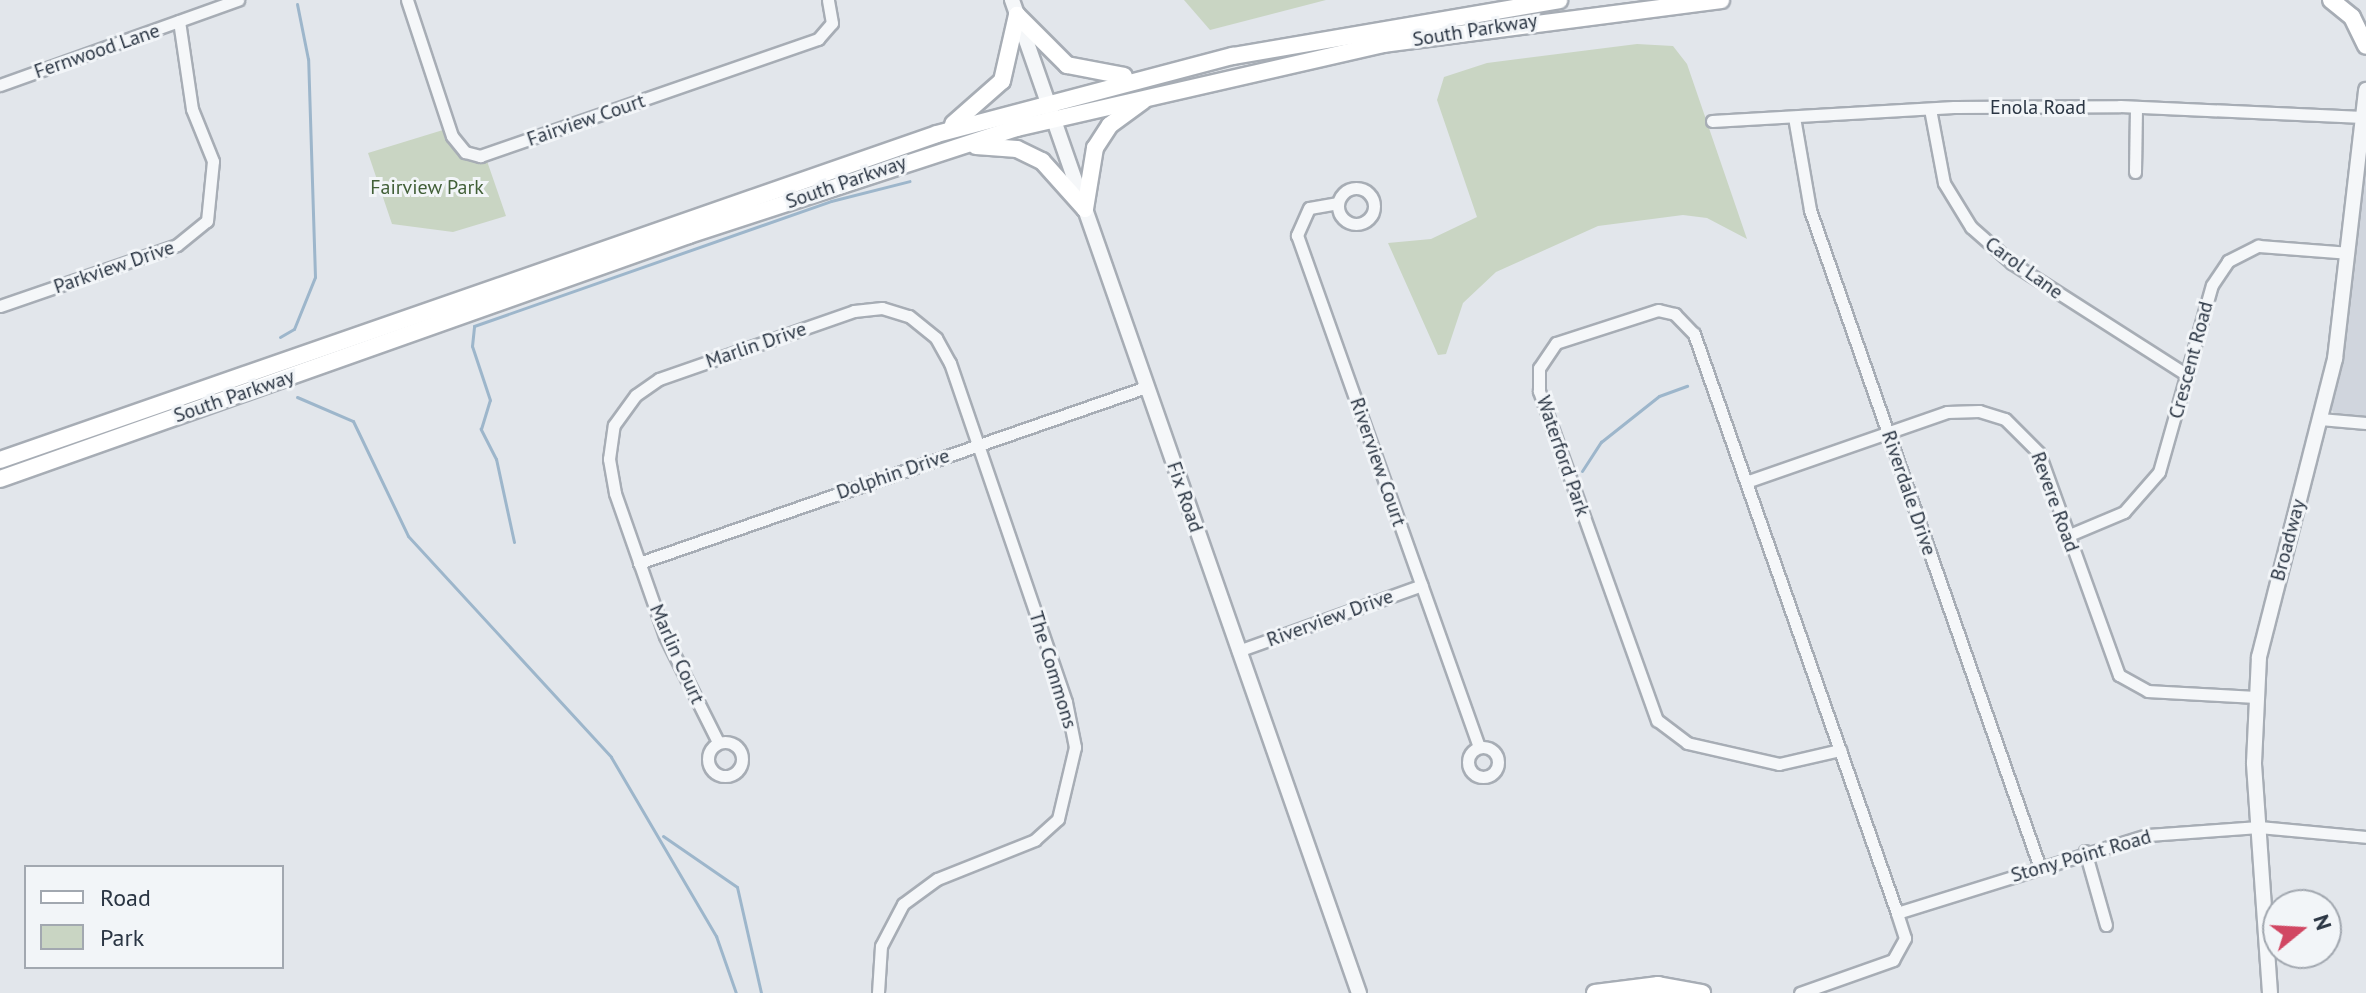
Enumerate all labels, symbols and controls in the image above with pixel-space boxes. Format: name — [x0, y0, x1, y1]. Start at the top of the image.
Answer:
street label: South Parkway — [1411, 8, 1539, 52]
street label: Fernwood Lane — [31, 18, 163, 84]
street label: Fairview Court — [524, 89, 648, 151]
street label: Enola Road — [1990, 95, 2086, 119]
street label: South Parkway — [783, 150, 909, 214]
park label: Fairview Park — [370, 175, 484, 199]
street label: Carol Lane — [1980, 232, 2068, 304]
street label: Parkview Drive — [50, 235, 178, 299]
street label: Crescent Road — [2164, 299, 2218, 421]
street label: Marlin Drive — [703, 317, 809, 373]
street label: South Parkway — [171, 364, 297, 428]
street label: Waterford Park — [1531, 393, 1595, 519]
street label: Riverview Court — [1345, 394, 1411, 530]
street label: Riverdale Drive — [1876, 427, 1942, 559]
street label: Dolphin Drive — [833, 443, 953, 505]
street label: Revere Road — [2026, 449, 2084, 555]
street label: Fix Road — [1162, 458, 1208, 536]
street label: Broadway — [2266, 496, 2310, 584]
street label: Riverview Drive — [1263, 584, 1397, 652]
street label: Marlin Court — [644, 601, 710, 707]
street label: The Commons — [1024, 608, 1082, 732]
street label: Stony Point Road — [2008, 824, 2154, 888]
legend — [24, 865, 284, 969]
text: Road — [100, 882, 151, 913]
north arrow — [2262, 889, 2342, 969]
text: N — [2307, 911, 2338, 933]
text: Park — [100, 922, 144, 953]

